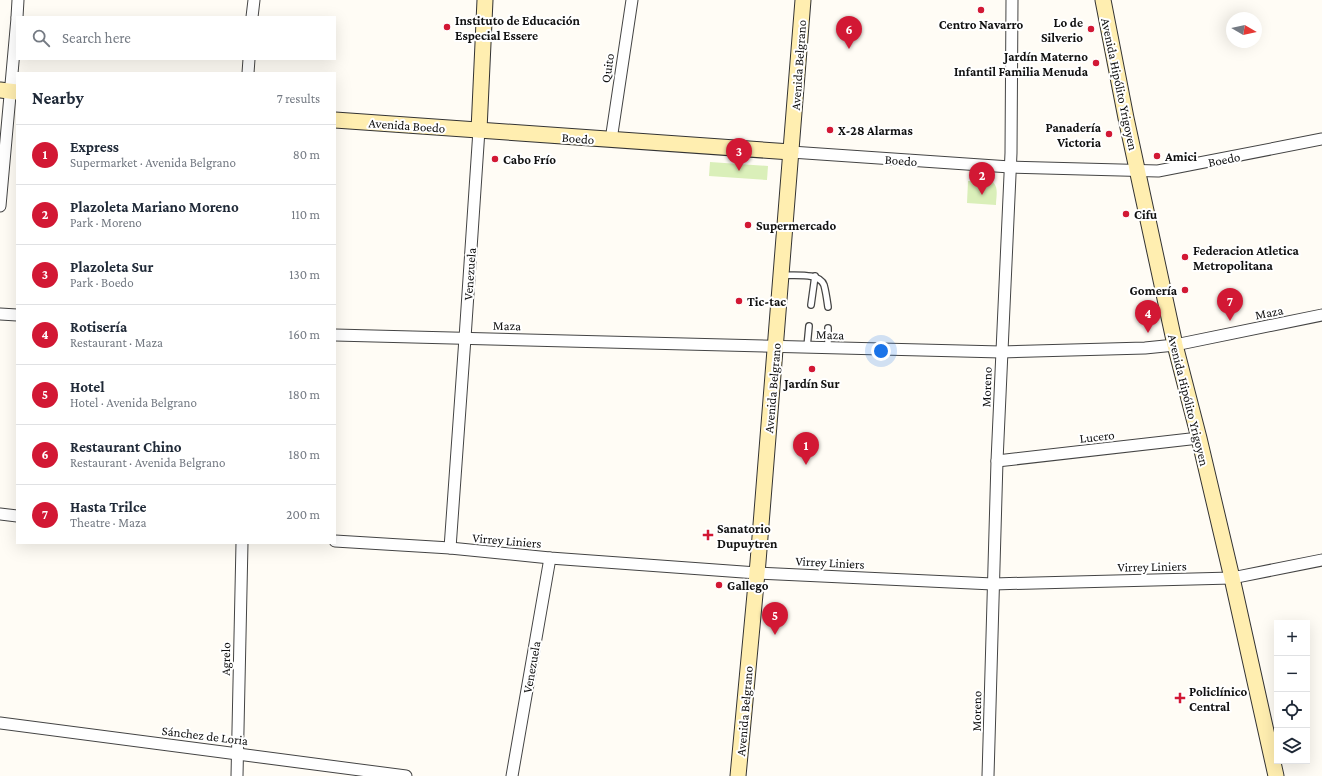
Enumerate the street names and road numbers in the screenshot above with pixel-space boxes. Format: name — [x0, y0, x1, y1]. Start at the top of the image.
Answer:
street label: Avenida Hipólito Yrigoyen — [1098, 16, 1141, 152]
street label: Avenida Belgrano — [788, 19, 809, 111]
street label: Quito — [598, 52, 617, 84]
street label: Avenida Boedo — [368, 115, 446, 136]
street label: Boedo — [561, 130, 595, 147]
street label: Boedo — [1207, 149, 1242, 170]
street label: Boedo — [884, 152, 918, 169]
street label: Venezuela — [460, 247, 479, 301]
street label: Maza — [1254, 302, 1284, 323]
street label: Maza — [493, 318, 521, 333]
street label: Maza — [816, 327, 844, 342]
street label: Avenida Hipólito Yrigoyen — [1165, 333, 1212, 468]
street label: Avenida Belgrano — [761, 342, 784, 434]
street label: Moreno — [978, 366, 995, 408]
street label: Lucero — [1079, 427, 1115, 446]
street label: Virrey Liniers — [472, 530, 542, 551]
street label: Virrey Liniers — [795, 553, 865, 572]
street label: Virrey Liniers — [1117, 558, 1187, 575]
street label: Venezuela — [520, 640, 543, 694]
street label: Agrelo — [218, 642, 233, 676]
street label: Avenida Belgrano — [733, 665, 756, 757]
street label: Moreno — [969, 691, 984, 732]
street label: Sánchez de Loria — [161, 723, 249, 748]

